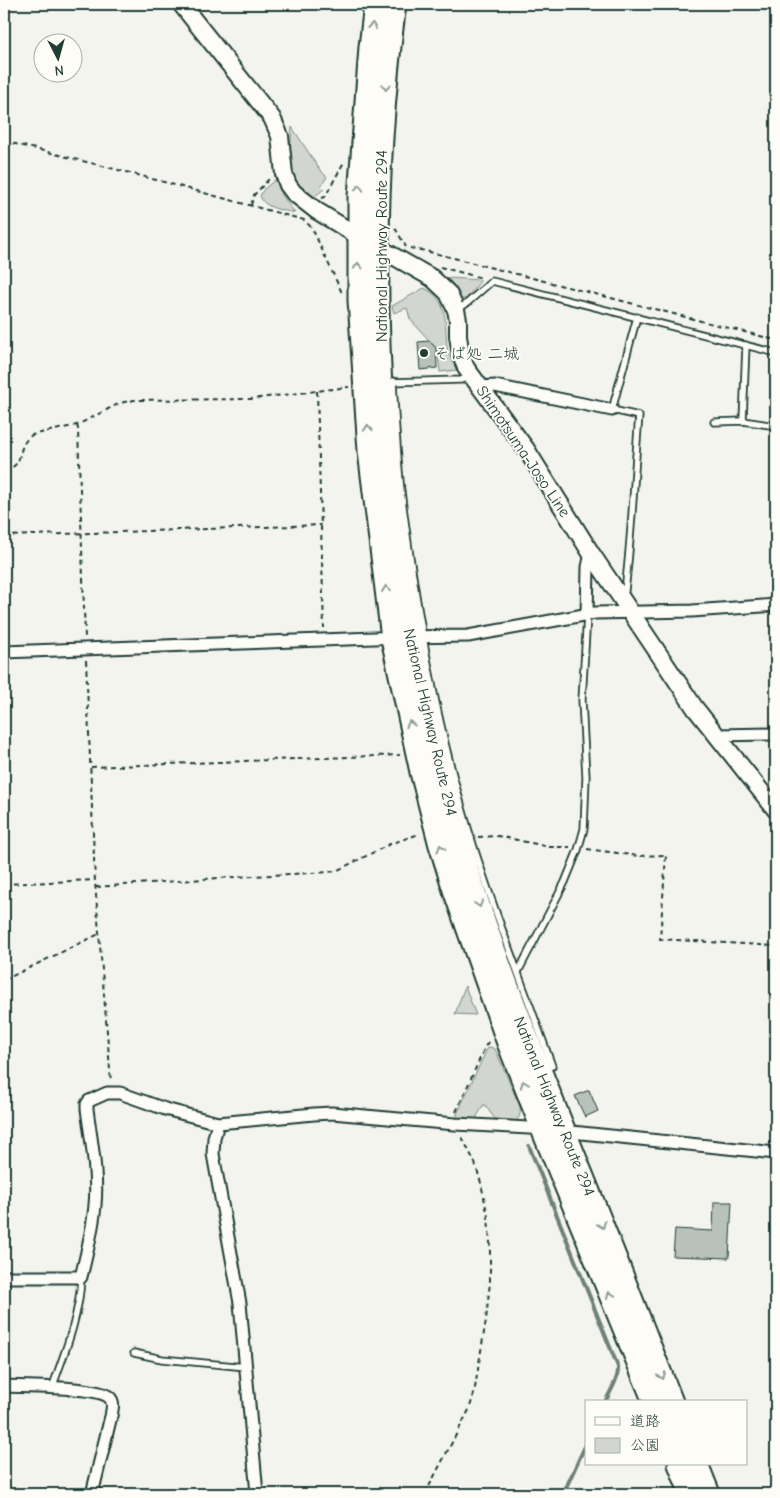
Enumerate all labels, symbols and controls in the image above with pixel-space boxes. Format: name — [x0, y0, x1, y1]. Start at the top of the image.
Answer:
one-way arrow — [366, 21, 377, 29]
north arrow — [32, 32, 82, 82]
text: N — [54, 62, 65, 79]
one-way arrow — [380, 83, 391, 91]
street label: National Highway Route 294 — [373, 150, 391, 342]
one-way arrow — [354, 183, 365, 191]
one-way arrow — [353, 261, 364, 269]
place label: そば処 二城 — [434, 345, 519, 363]
marker: そば処 二城 — [418, 347, 430, 359]
street label: Shimotsuma-Joso Line — [473, 382, 574, 521]
one-way arrow — [362, 423, 373, 431]
one-way arrow — [381, 585, 392, 593]
street label: National Highway Route 294 — [400, 627, 460, 818]
one-way arrow — [405, 720, 416, 729]
one-way arrow — [436, 844, 447, 852]
one-way arrow — [473, 900, 483, 908]
street label: National Highway Route 294 — [510, 1014, 598, 1199]
one-way arrow — [520, 1080, 530, 1088]
one-way arrow — [596, 1220, 606, 1229]
one-way arrow — [606, 1291, 616, 1300]
one-way arrow — [656, 1371, 666, 1380]
legend — [585, 1400, 748, 1466]
text: 道路 — [630, 1412, 660, 1430]
text: 公園 — [630, 1436, 660, 1454]

